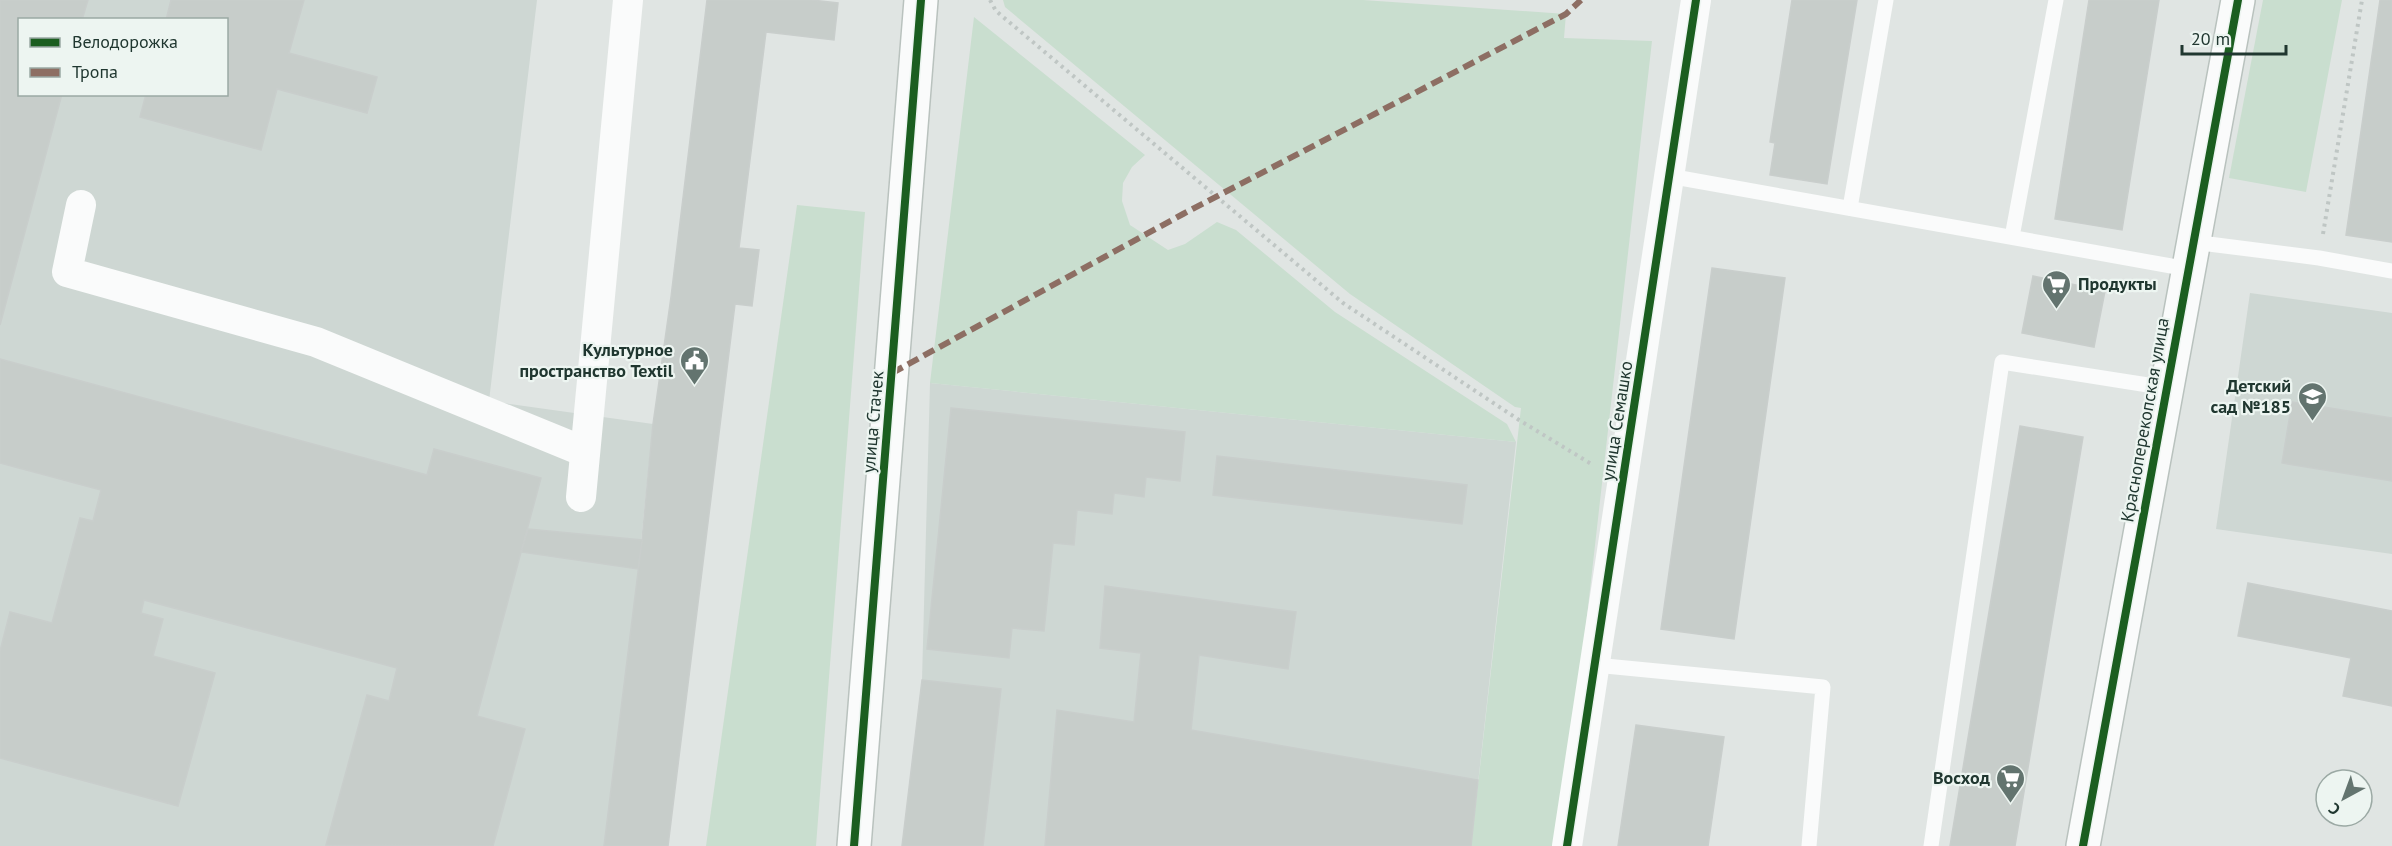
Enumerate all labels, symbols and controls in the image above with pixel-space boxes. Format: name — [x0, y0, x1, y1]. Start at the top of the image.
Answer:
legend — [18, 18, 228, 96]
scale bar — [2182, 18, 2286, 56]
text: 20 m — [2191, 27, 2230, 50]
text: Велодорожка — [72, 30, 178, 53]
text: Тропа — [72, 60, 118, 83]
supermarket icon: Продукты — [2041, 268, 2073, 310]
place label: Продукты — [2078, 272, 2157, 295]
street label: Красноперекопская улица — [2115, 316, 2174, 524]
place label: Культурное пространство Textil — [519, 338, 674, 382]
public building icon: Культурное пространство Textil — [678, 344, 710, 386]
street label: улица Семашко — [1596, 359, 1637, 483]
street label: улица Стачек — [857, 370, 888, 474]
place label: Детский сад №185 — [2210, 374, 2291, 418]
school or university icon: Детский сад №185 — [2296, 380, 2328, 422]
supermarket icon: Восход — [1995, 762, 2027, 804]
place label: Восход — [1933, 766, 1990, 789]
north arrow — [2314, 768, 2374, 828]
text: С — [2324, 799, 2344, 820]

